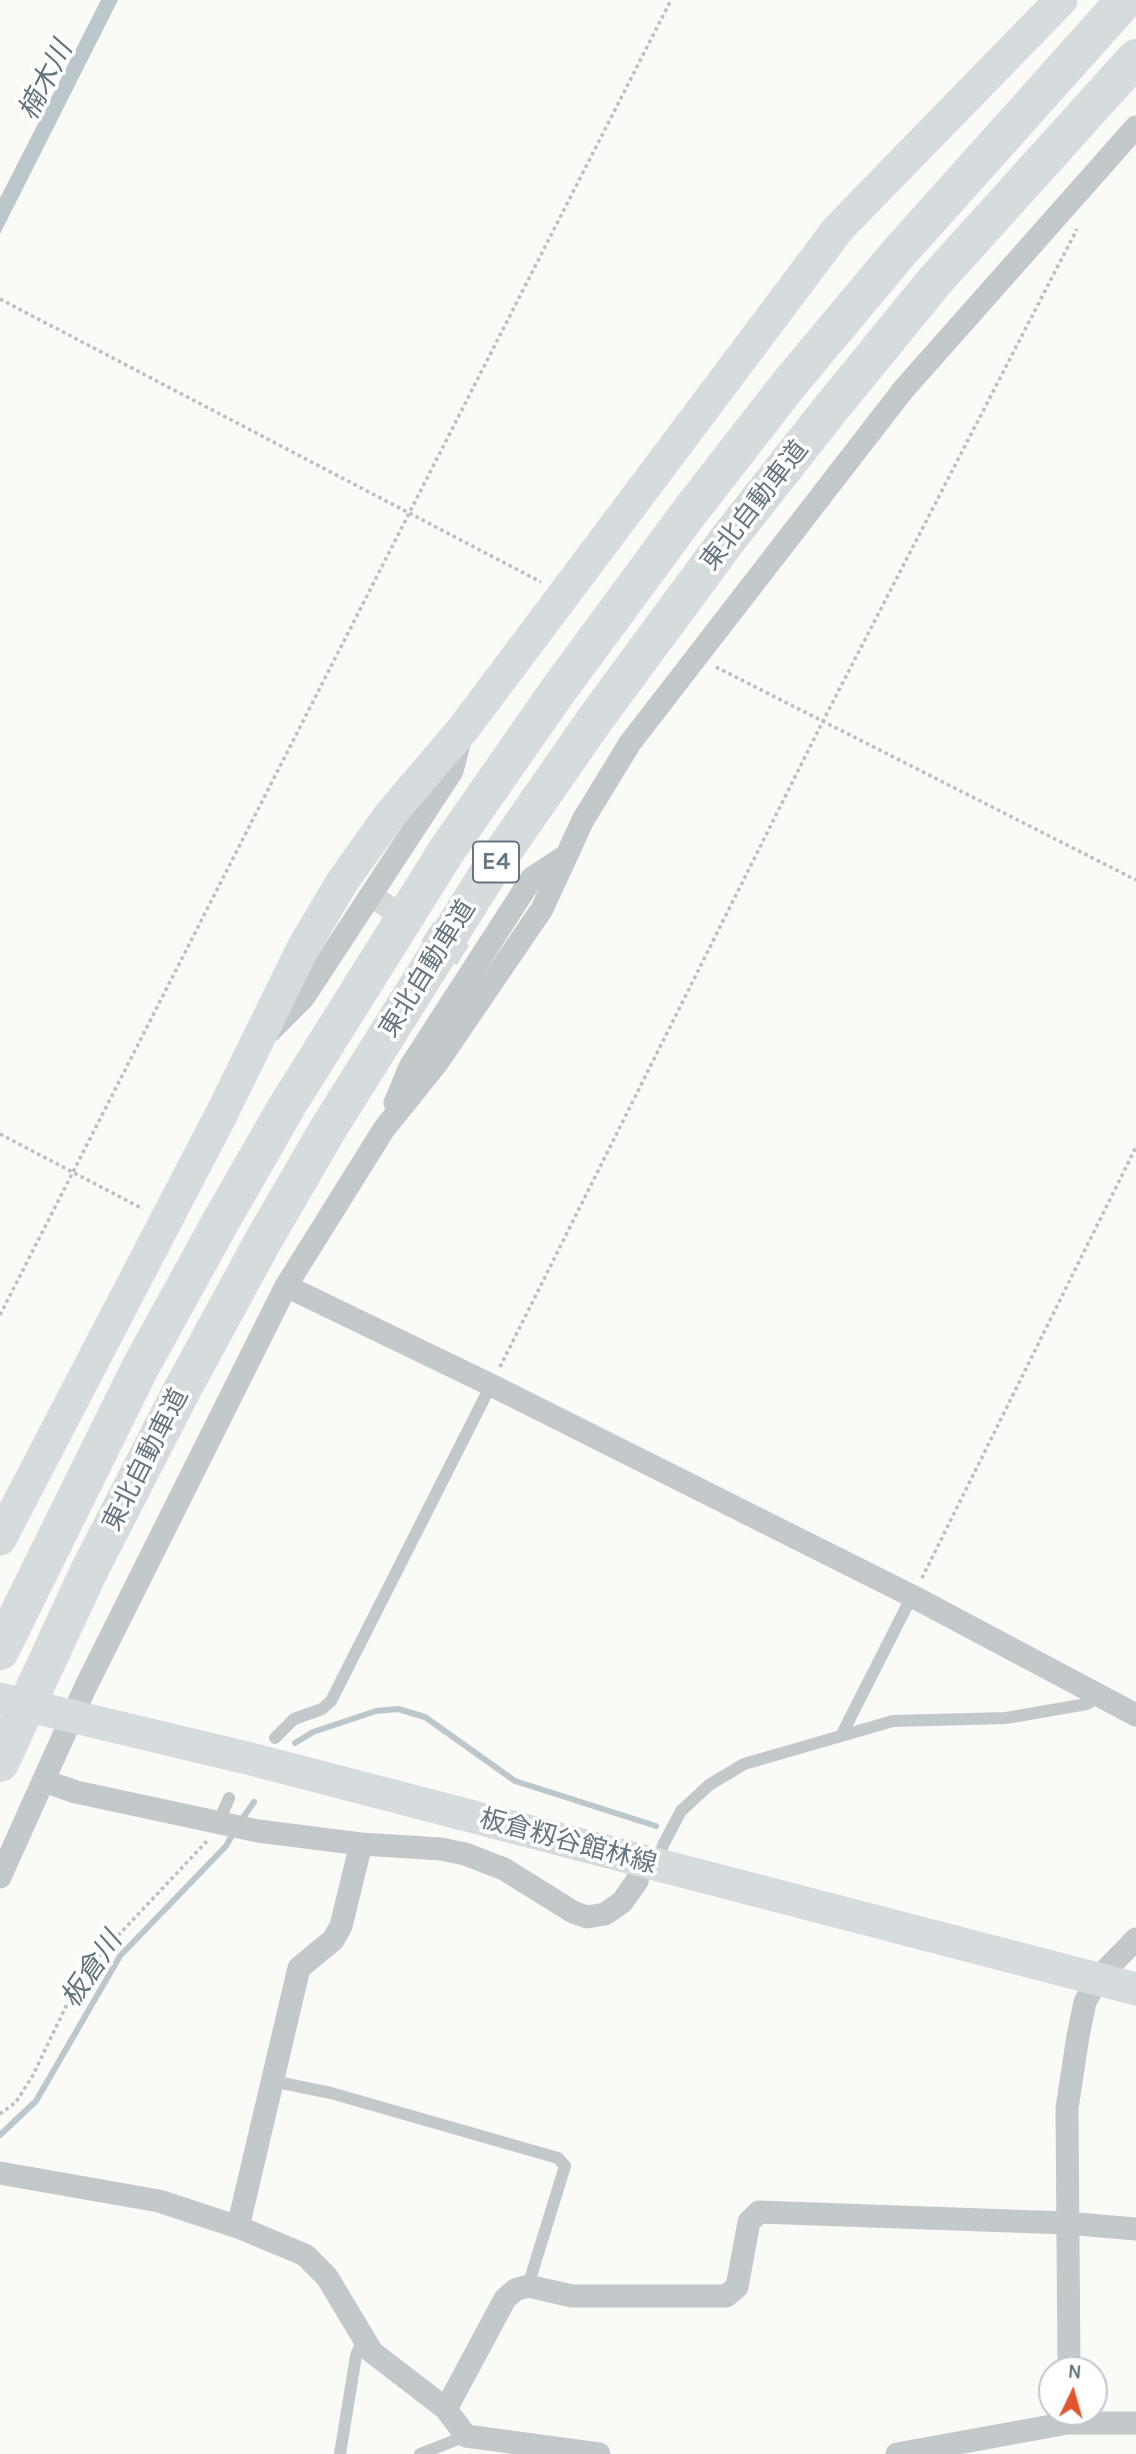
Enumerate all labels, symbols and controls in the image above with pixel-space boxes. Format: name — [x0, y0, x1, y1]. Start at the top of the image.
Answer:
water label: 楠木川 — [12, 36, 80, 126]
street label: 東北自動車道 — [695, 435, 815, 577]
road number: E4 — [473, 842, 519, 882]
street label: 東北自動車道 — [373, 895, 483, 1043]
street label: 東北自動車道 — [97, 1383, 195, 1537]
street label: 板倉籾谷館林線 — [476, 1803, 660, 1881]
water label: 板倉川 — [55, 1926, 129, 2014]
north arrow — [1038, 2356, 1108, 2426]
text: N — [1067, 2361, 1082, 2384]

